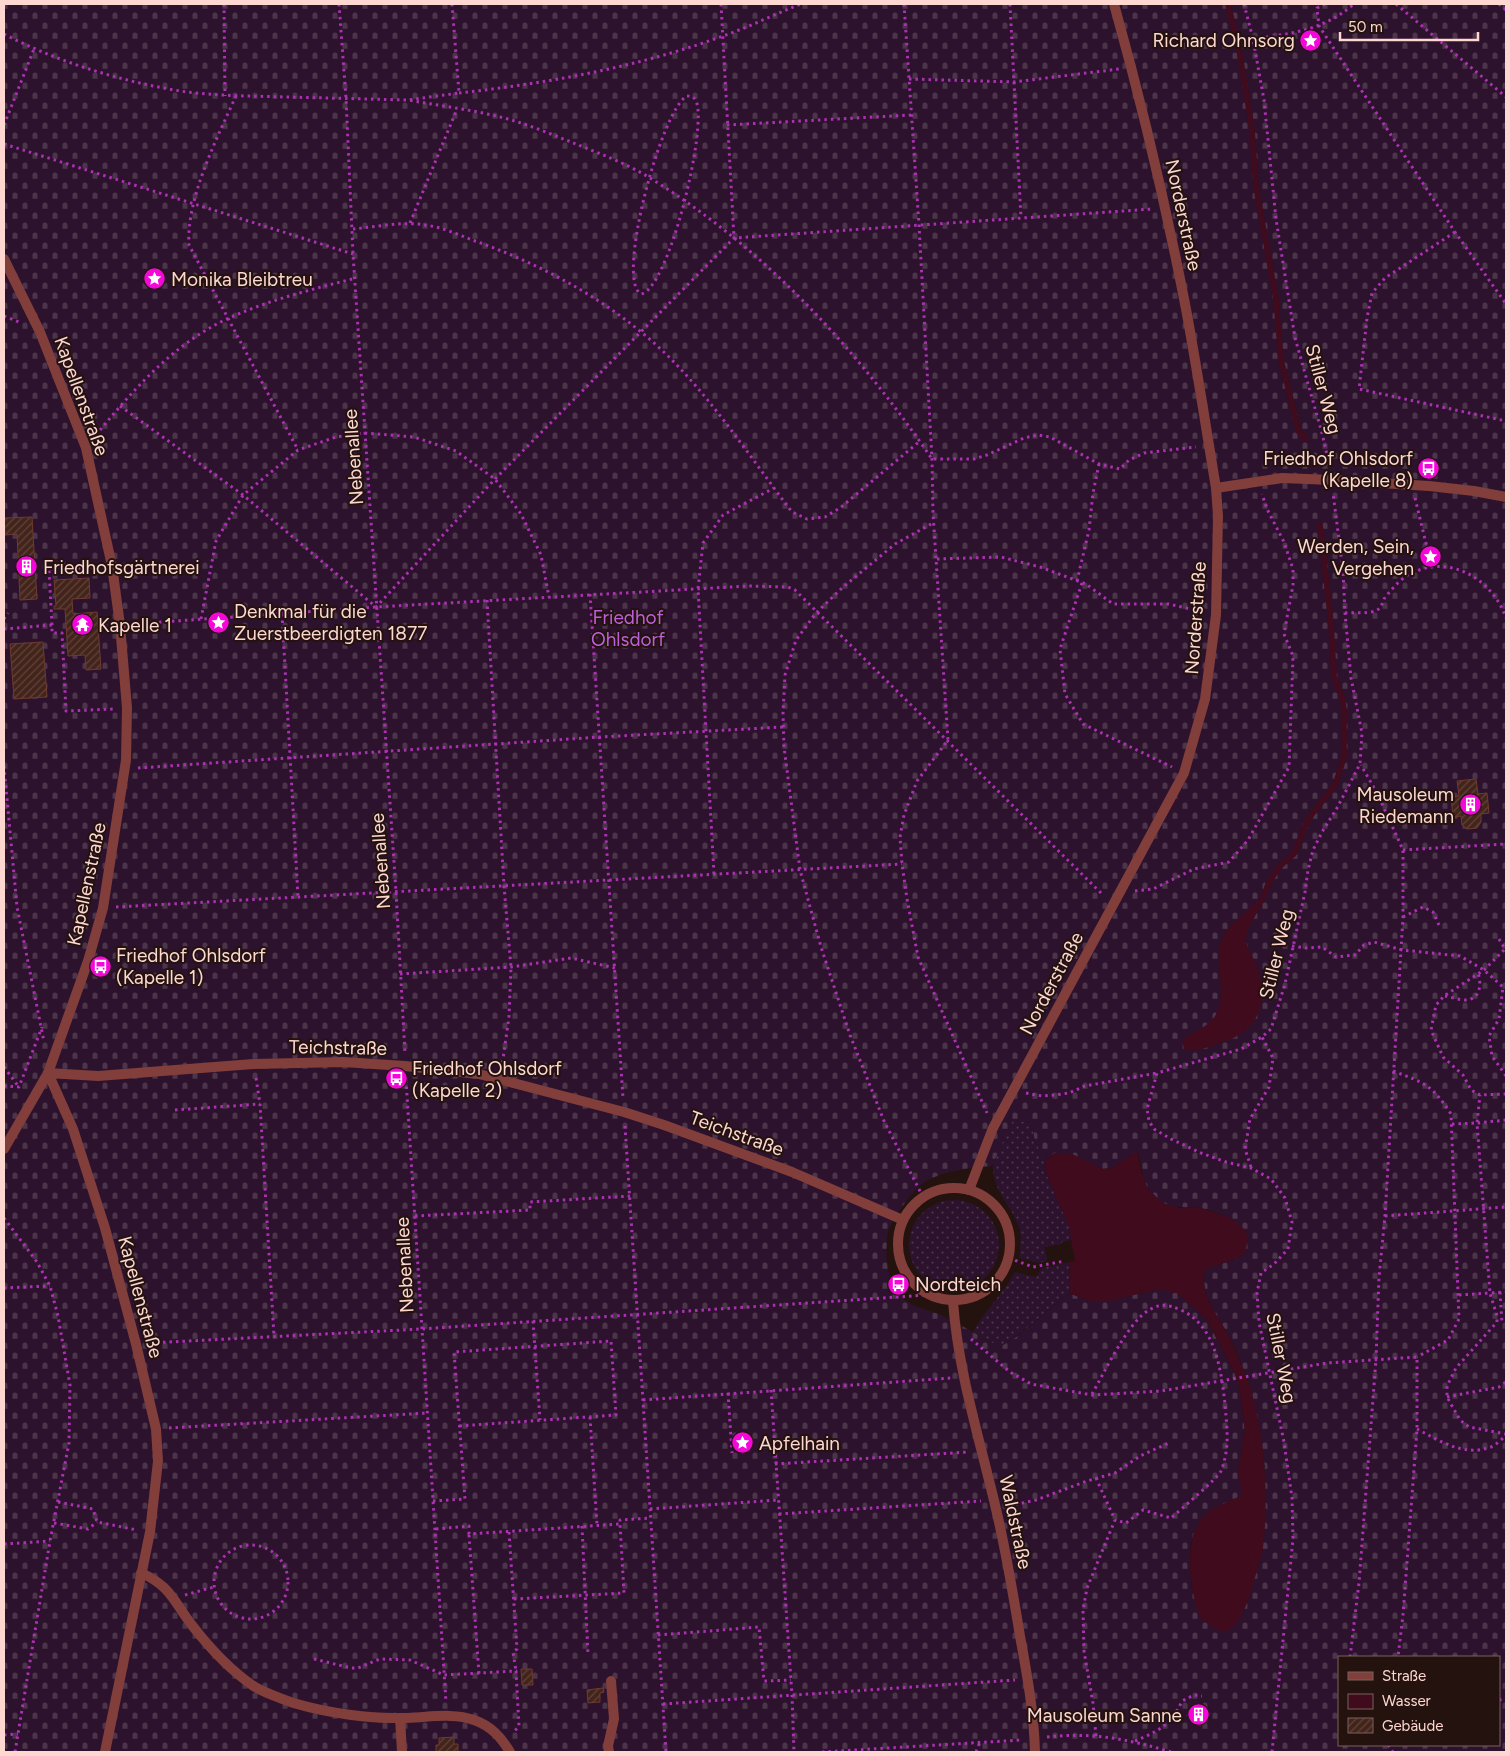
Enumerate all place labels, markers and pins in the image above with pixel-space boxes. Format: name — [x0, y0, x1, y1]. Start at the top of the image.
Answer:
place icon: Richard Ohnsorg — [1299, 28, 1323, 52]
place label: Richard Ohnsorg — [1152, 29, 1295, 52]
place icon: Monika Bleibtreu — [143, 267, 167, 291]
place label: Monika Bleibtreu — [171, 268, 313, 291]
place label: Friedhof Ohlsdorf (Kapelle 8) — [1263, 447, 1413, 492]
bus stop icon: Friedhof Ohlsdorf (Kapelle 8) — [1417, 457, 1441, 481]
place label: Werden, Sein, Vergehen — [1297, 535, 1414, 580]
place icon: Werden, Sein, Vergehen — [1418, 545, 1442, 569]
building icon: Friedhofsgärtnerei — [15, 555, 39, 579]
place label: Friedhofsgärtnerei — [43, 556, 200, 579]
place label: Denkmal für die Zuerstbeerdigten 1877 — [234, 600, 427, 645]
place icon: Denkmal für die Zuerstbeerdigten 1877 — [206, 610, 230, 634]
temple icon: Kapelle 1 — [70, 613, 94, 637]
place label: Kapelle 1 — [98, 614, 172, 637]
place label: Mausoleum Riedemann — [1356, 783, 1454, 828]
building icon: Mausoleum Riedemann — [1458, 793, 1482, 817]
place label: Friedhof Ohlsdorf (Kapelle 1) — [116, 944, 266, 989]
bus stop icon: Friedhof Ohlsdorf (Kapelle 1) — [88, 954, 112, 978]
place label: Friedhof Ohlsdorf (Kapelle 2) — [412, 1057, 562, 1102]
bus stop icon: Friedhof Ohlsdorf (Kapelle 2) — [384, 1067, 408, 1091]
bus stop icon: Nordteich — [887, 1272, 911, 1296]
place label: Nordteich — [915, 1273, 1001, 1296]
place icon: Apfelhain — [731, 1431, 755, 1455]
place label: Apfelhain — [759, 1432, 840, 1455]
building icon: Mausoleum Sanne — [1186, 1703, 1210, 1727]
place label: Mausoleum Sanne — [1027, 1704, 1182, 1727]

